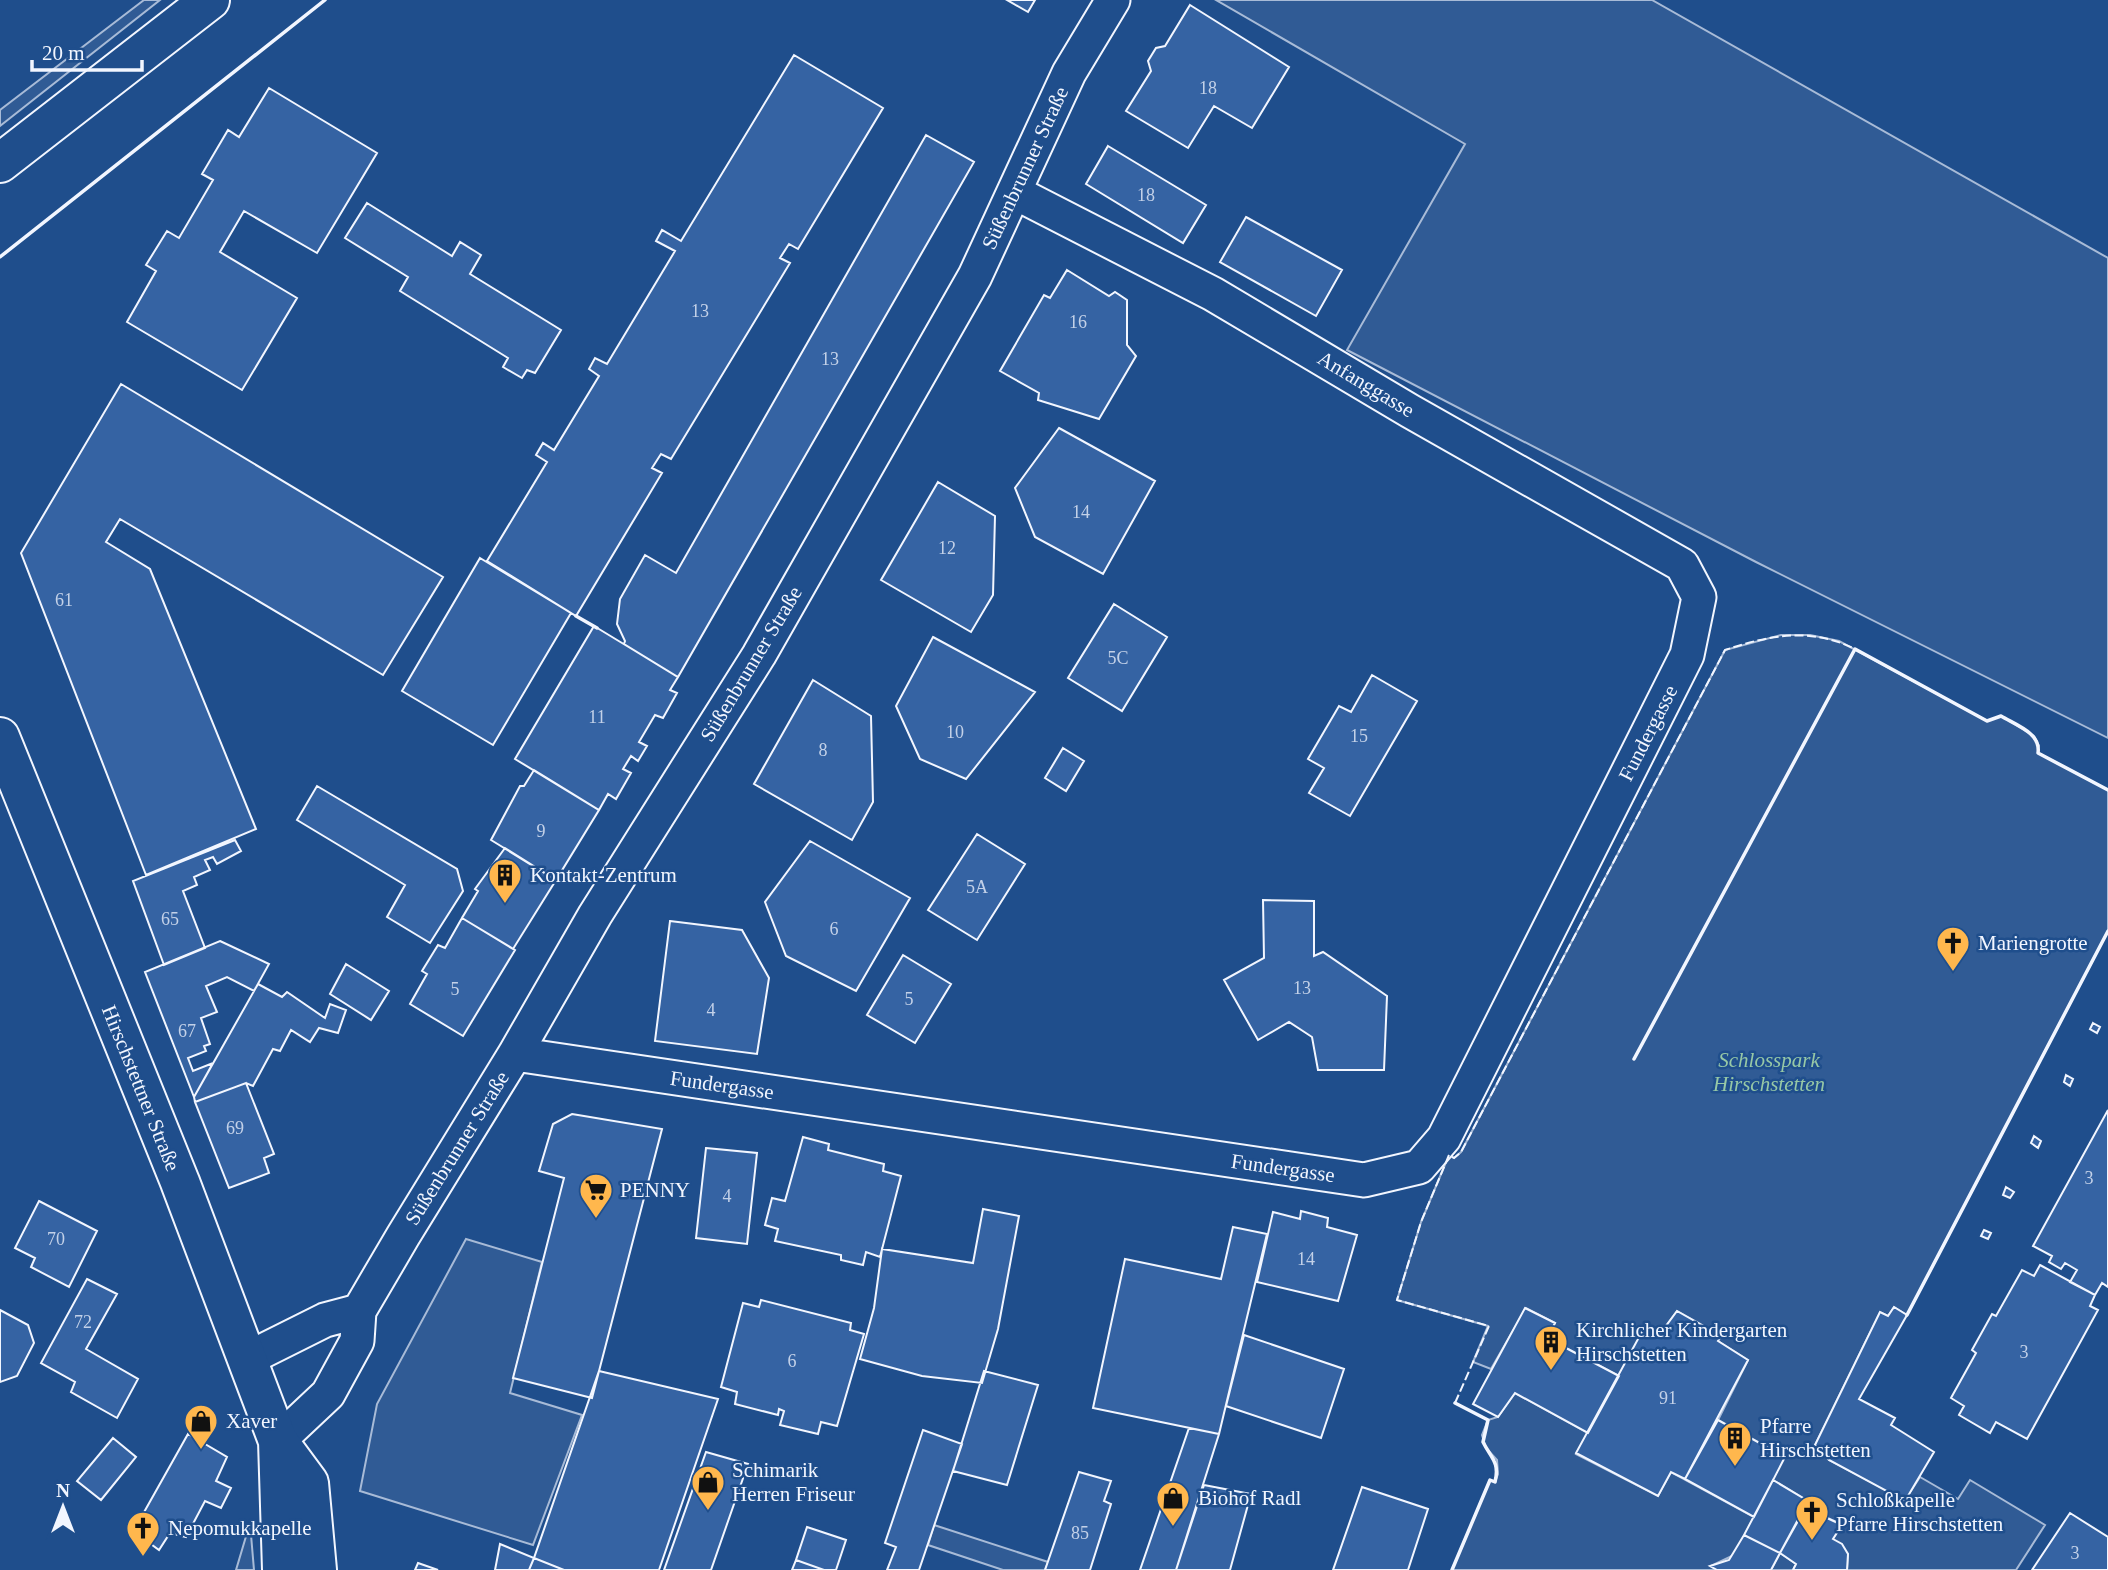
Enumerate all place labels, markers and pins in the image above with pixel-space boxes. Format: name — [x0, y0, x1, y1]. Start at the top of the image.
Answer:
building icon: Kontakt-Zentrum — [486, 856, 524, 905]
place label: Kontakt-Zentrum — [530, 863, 677, 887]
church icon: Mariengrotte — [1934, 924, 1972, 973]
place label: Mariengrotte — [1978, 931, 2088, 955]
supermarket icon: PENNY — [577, 1171, 615, 1220]
place label: PENNY — [620, 1178, 690, 1202]
place label: Kirchlicher Kindergarten Hirschstetten — [1576, 1318, 1788, 1366]
building icon: Kirchlicher Kindergarten Hirschstetten — [1532, 1323, 1570, 1372]
shop icon: Xaver — [182, 1402, 220, 1451]
place label: Xaver — [226, 1409, 277, 1433]
place label: Pfarre Hirschstetten — [1760, 1414, 1871, 1462]
building icon: Pfarre Hirschstetten — [1716, 1419, 1754, 1468]
place label: Schimarik Herren Friseur — [732, 1458, 855, 1506]
shop icon: Schimarik Herren Friseur — [689, 1463, 727, 1512]
shop icon: Biohof Radl — [1154, 1479, 1192, 1528]
place label: Biohof Radl — [1198, 1486, 1301, 1510]
place label: Schloßkapelle Pfarre Hirschstetten — [1836, 1488, 2004, 1536]
church icon: Schloßkapelle Pfarre Hirschstetten — [1793, 1493, 1831, 1542]
church icon: Nepomukkapelle — [124, 1509, 162, 1558]
place label: Nepomukkapelle — [168, 1516, 311, 1540]

